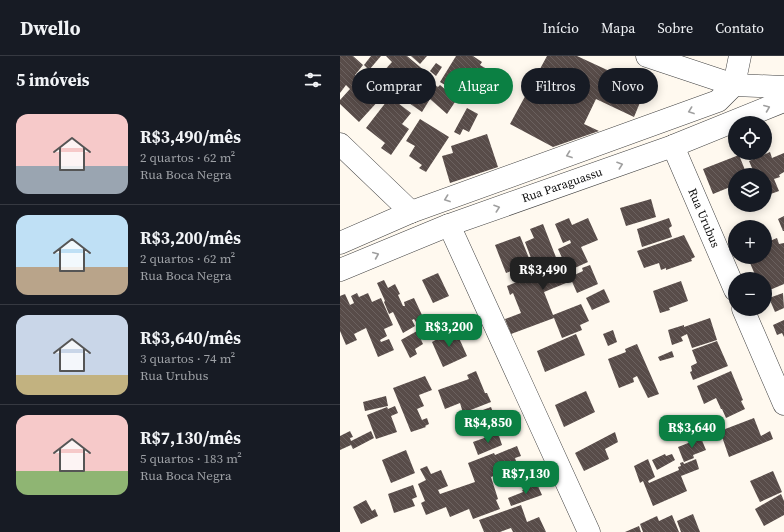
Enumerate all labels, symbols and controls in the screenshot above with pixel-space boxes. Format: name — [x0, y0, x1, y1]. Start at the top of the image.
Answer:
text: Dwello — [20, 15, 80, 41]
text: Início — [542, 18, 579, 38]
text: Mapa — [601, 18, 635, 38]
text: Sobre — [657, 18, 693, 38]
text: Contato — [715, 18, 764, 38]
text: 5 imóveis — [16, 68, 90, 92]
chip: Comprar — [352, 68, 436, 104]
chip: Alugar — [444, 68, 513, 104]
chip: Filtros — [521, 68, 590, 104]
chip: Novo — [598, 68, 658, 104]
icon: filters — [302, 69, 324, 91]
one-way arrow — [764, 105, 771, 113]
one-way arrow — [688, 106, 695, 115]
map controls — [728, 116, 772, 316]
button: locate — [728, 116, 772, 160]
text: R$3,490/mês — [140, 125, 241, 149]
icon: home — [48, 130, 96, 178]
text: 2 quartos · 62 m² — [140, 149, 235, 166]
one-way arrow — [566, 150, 573, 159]
one-way arrow — [616, 161, 623, 169]
street label: Rua Paraguassu — [520, 164, 604, 206]
text: Rua Boca Negra — [140, 166, 232, 183]
button: layers — [728, 168, 772, 212]
street label: Rua Urubus — [684, 186, 724, 250]
one-way arrow — [443, 195, 450, 203]
one-way arrow — [493, 204, 500, 213]
button: + — [728, 220, 772, 264]
text: R$3,200/mês — [140, 226, 241, 250]
icon: home — [48, 231, 96, 279]
text: 2 quartos · 62 m² — [140, 250, 235, 267]
one-way arrow — [372, 252, 379, 260]
pin: R$3,490 — [506, 257, 580, 291]
text: R$3,490 — [519, 261, 567, 278]
text: Rua Boca Negra — [140, 267, 232, 284]
button: − — [728, 272, 772, 316]
pin: R$3,200 — [412, 314, 486, 348]
text: R$3,200 — [425, 318, 473, 335]
text: R$3,640/mês — [140, 326, 241, 350]
icon: home — [48, 331, 96, 379]
text: 3 quartos · 74 m² — [140, 350, 235, 367]
text: Rua Urubus — [140, 367, 208, 384]
pin: R$4,850 — [451, 410, 525, 444]
text: R$4,850 — [464, 414, 512, 431]
pin: R$3,640 — [655, 415, 729, 449]
text: R$3,640 — [668, 419, 716, 436]
text: R$7,130/mês — [140, 426, 241, 450]
icon: home — [48, 431, 96, 479]
text: 5 quartos · 183 m² — [140, 450, 242, 467]
pin: R$7,130 — [489, 461, 563, 495]
text: R$7,130 — [502, 465, 550, 482]
text: Rua Boca Negra — [140, 467, 232, 484]

